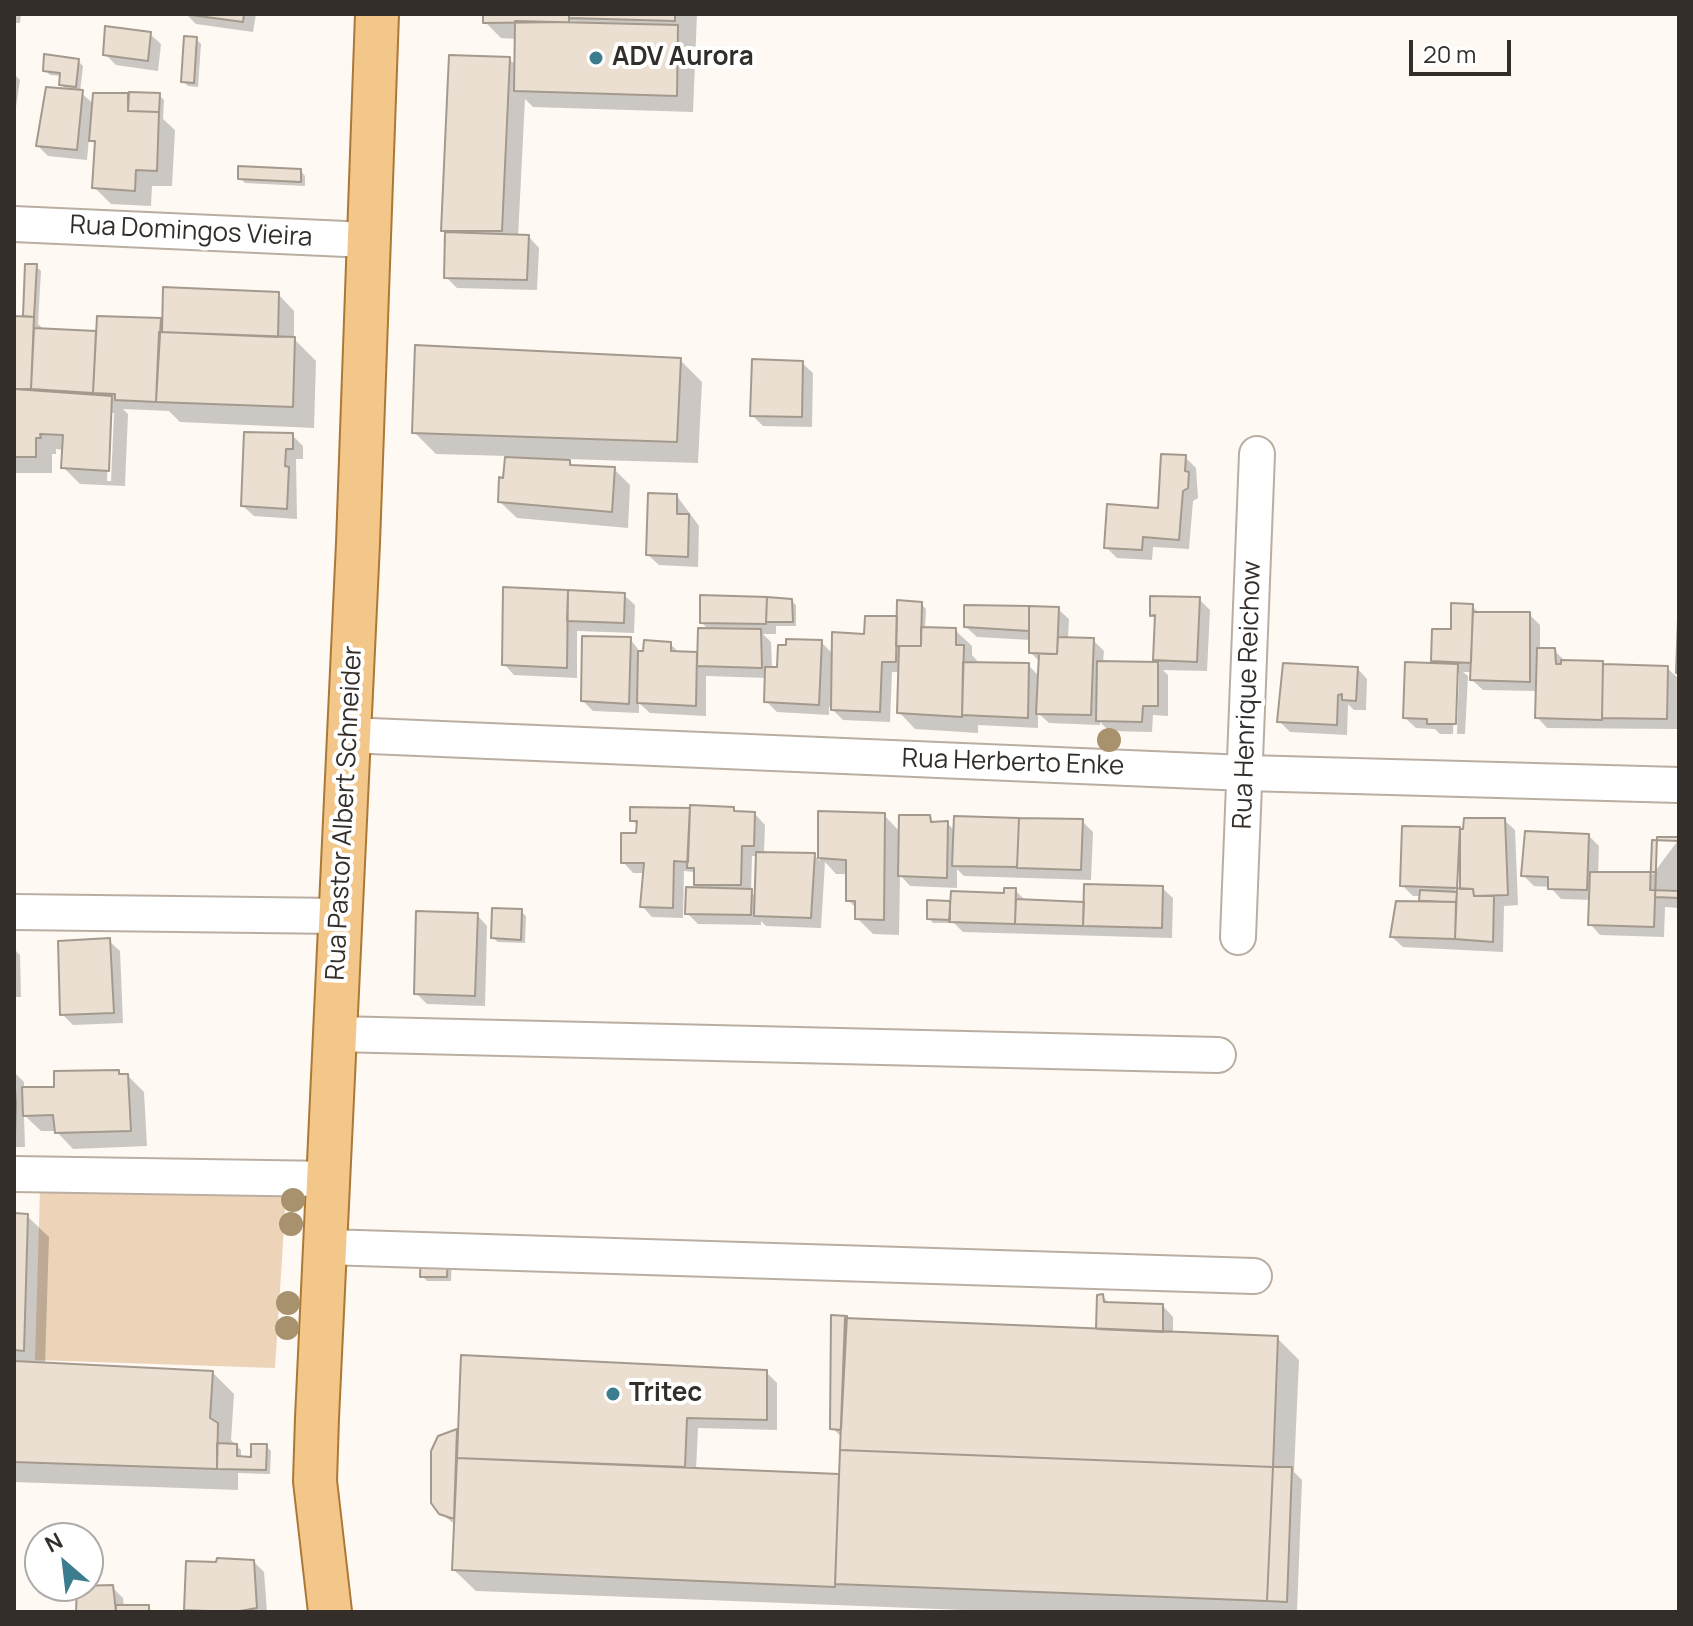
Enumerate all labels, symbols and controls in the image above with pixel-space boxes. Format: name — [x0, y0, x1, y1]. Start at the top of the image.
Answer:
scale bar — [1413, 24, 1515, 74]
text: 20 m — [1423, 37, 1476, 70]
place label: ADV Aurora — [612, 42, 754, 74]
marker: ADV Aurora — [587, 49, 605, 67]
street label: Rua Domingos Vieira — [69, 210, 313, 254]
street label: Rua Henrique Reichow — [1228, 560, 1268, 830]
street label: Rua Pastor Albert Schneider — [321, 645, 369, 981]
street label: Rua Herberto Enke — [901, 744, 1125, 782]
place label: Tritec — [629, 1378, 702, 1410]
marker: Tritec — [604, 1385, 622, 1403]
north arrow — [24, 1522, 104, 1602]
text: N — [40, 1526, 68, 1560]

